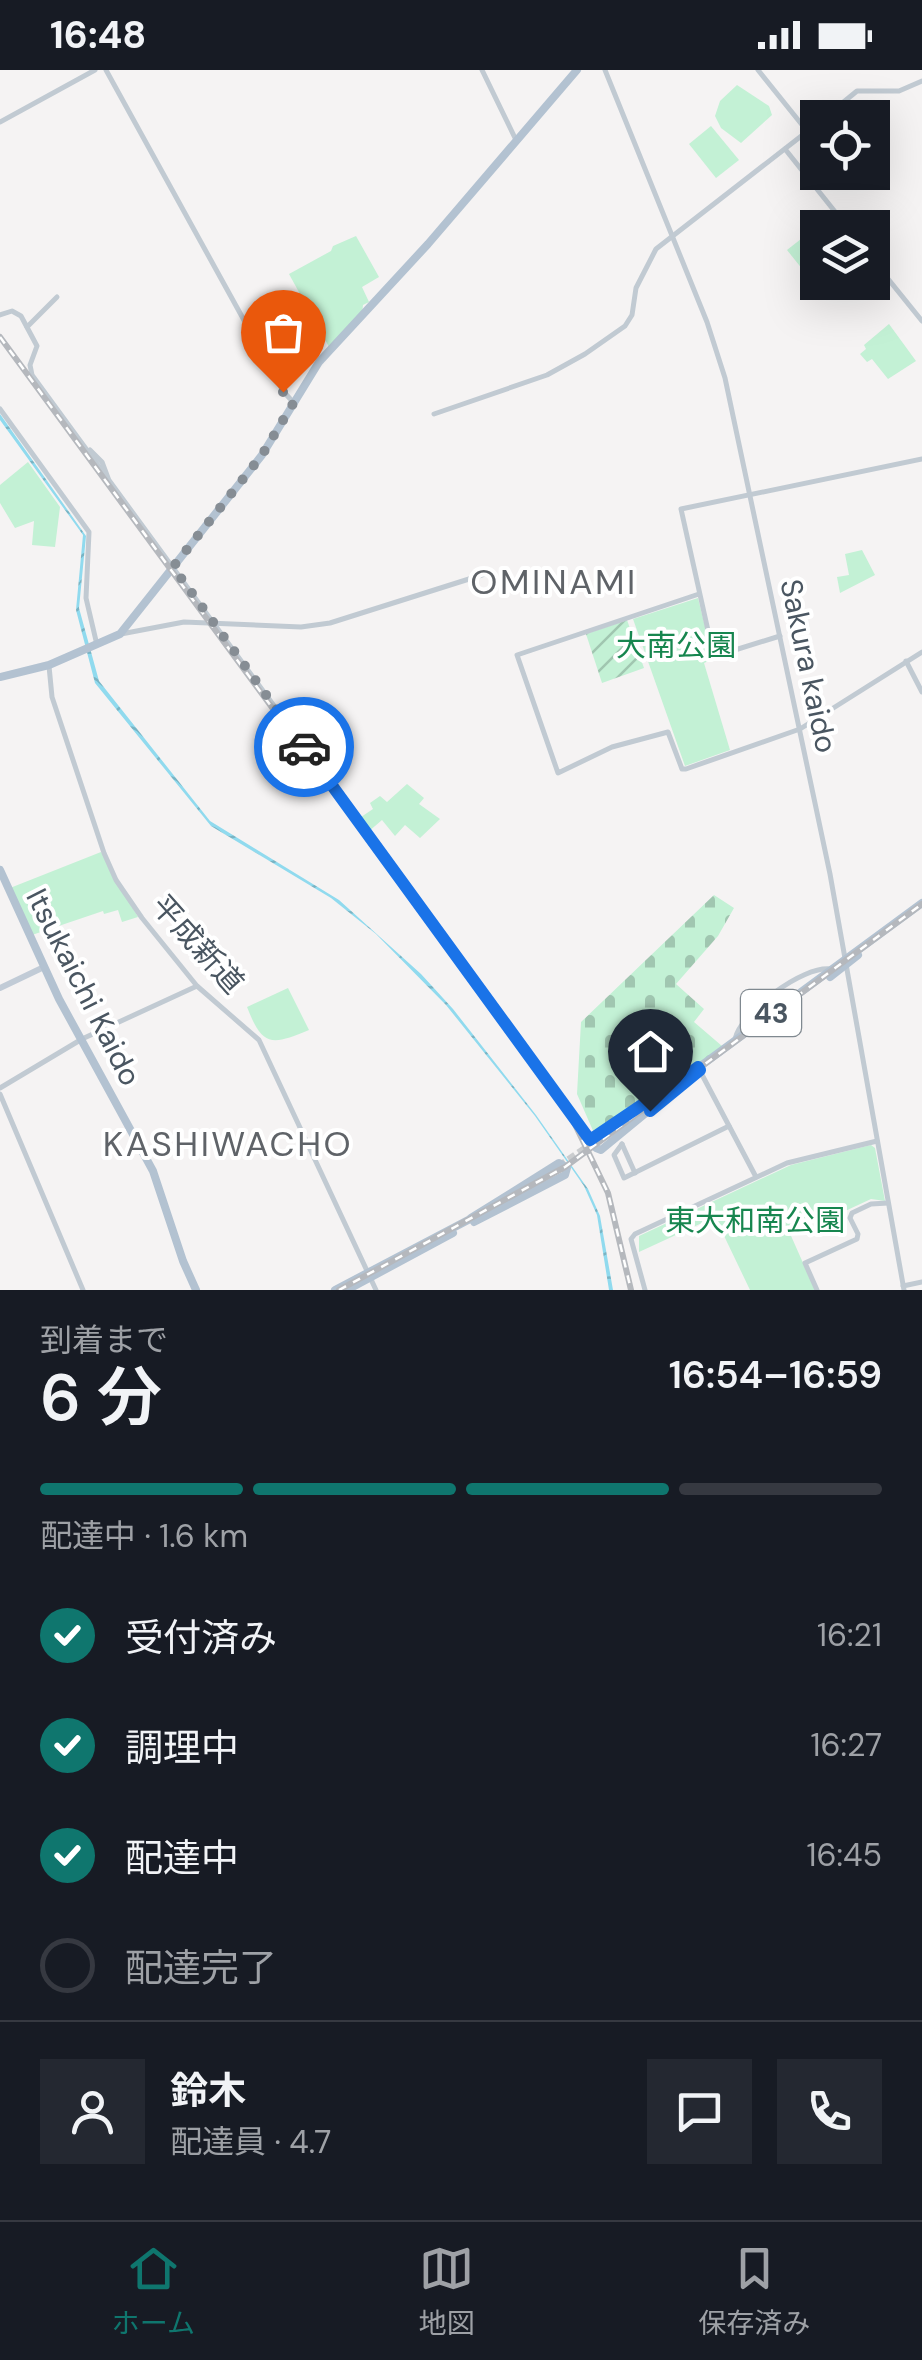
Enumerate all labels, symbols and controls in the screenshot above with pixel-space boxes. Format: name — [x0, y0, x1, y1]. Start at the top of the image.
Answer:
text: 16:48 — [50, 10, 146, 60]
map controls — [800, 100, 890, 300]
button: locate — [800, 100, 890, 190]
button: layers — [800, 210, 890, 300]
pin — [241, 290, 326, 393]
icon: bag — [256, 305, 311, 360]
district label: OMINAMI — [470, 559, 638, 605]
street label: Sakura kaido — [772, 576, 846, 756]
park label: 大南公園 — [616, 626, 736, 665]
courier — [254, 697, 354, 797]
icon: car — [277, 720, 332, 775]
street label: Itsukaichi Kaido — [18, 882, 150, 1092]
street label: 平成新道 — [143, 886, 253, 1002]
road number: 43 — [741, 990, 801, 1036]
pin — [608, 1009, 693, 1112]
icon: home — [623, 1024, 678, 1079]
district label: KASHIWACHO — [103, 1121, 353, 1167]
park label: 東大和南公園 — [665, 1201, 845, 1240]
text: 到着まで — [40, 1319, 168, 1361]
text: 16:54–16:59 — [669, 1350, 882, 1400]
text: 6 分 — [40, 1356, 162, 1440]
text: 配達中 · 1.6 km — [40, 1515, 248, 1557]
icon: check — [40, 1608, 95, 1663]
text: 受付済み — [125, 1613, 277, 1663]
text: 16:21 — [817, 1614, 882, 1656]
icon: check — [40, 1718, 95, 1773]
text: 調理中 — [125, 1723, 239, 1773]
text: 16:27 — [810, 1724, 882, 1766]
icon: check — [40, 1828, 95, 1883]
text: 配達中 — [125, 1833, 239, 1883]
text: 16:45 — [807, 1834, 882, 1876]
text: 配達完了 — [125, 1943, 277, 1993]
button: person — [40, 2059, 145, 2164]
button: chat — [647, 2059, 752, 2164]
button: phone — [777, 2059, 882, 2164]
text: 鈴木 — [170, 2066, 246, 2116]
text: 配達員 · 4.7 — [170, 2121, 331, 2163]
tab: ホーム — [112, 2241, 195, 2342]
tab: 地図 — [419, 2241, 475, 2342]
tab: 保存済み — [698, 2241, 810, 2342]

